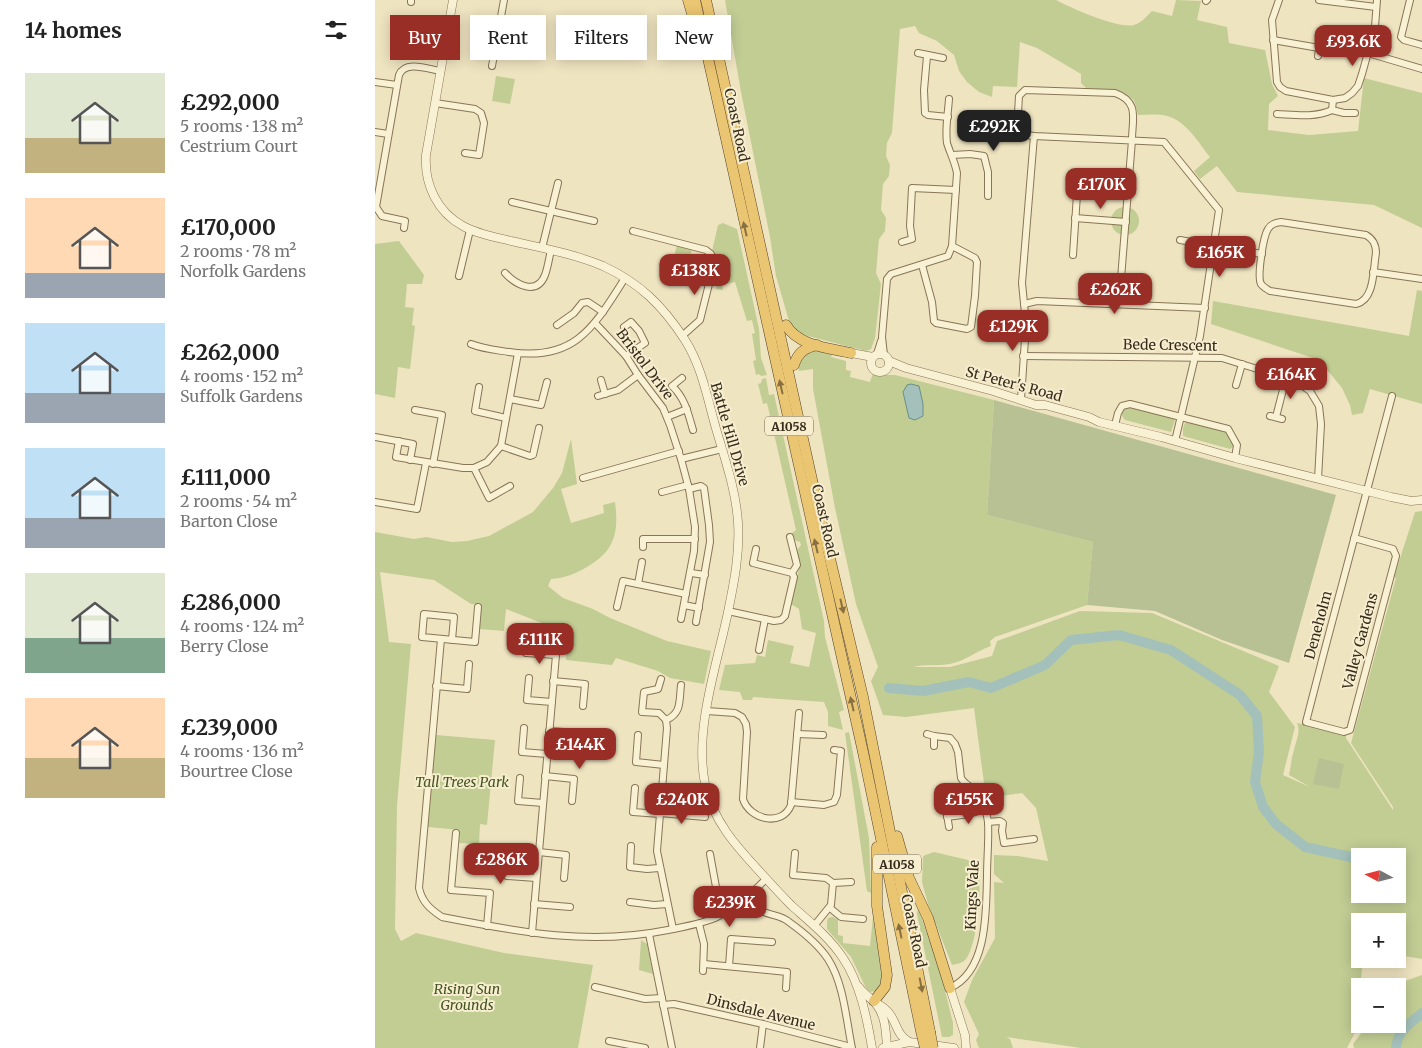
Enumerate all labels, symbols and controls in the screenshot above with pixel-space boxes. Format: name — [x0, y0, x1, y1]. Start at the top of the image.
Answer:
chip: Buy — [390, 15, 460, 60]
chip: Rent — [470, 15, 546, 60]
chip: Filters — [556, 15, 647, 60]
chip: New — [657, 15, 731, 60]
icon: filters — [322, 16, 350, 44]
text: 14 homes — [25, 17, 122, 44]
pin: £93.6K — [1312, 24, 1394, 67]
text: £93.6K — [1326, 31, 1380, 51]
street label: Coast Road — [720, 87, 754, 164]
text: £292,000 — [180, 89, 280, 116]
icon: home — [65, 93, 125, 153]
pin: £292K — [959, 110, 1029, 152]
text: 5 rooms · 138 m² — [180, 116, 303, 136]
text: £292K — [968, 116, 1020, 136]
text: Cestrium Court — [180, 136, 298, 156]
pin: £170K — [1066, 168, 1136, 210]
text: £170K — [1076, 174, 1126, 194]
text: £170,000 — [180, 214, 276, 241]
icon: home — [65, 218, 125, 278]
one-way arrow — [741, 220, 749, 236]
pin: £165K — [1185, 236, 1255, 278]
text: 2 rooms · 78 m² — [180, 241, 296, 261]
text: £165K — [1196, 242, 1244, 262]
pin: £138K — [660, 254, 730, 296]
text: £138K — [670, 260, 720, 280]
text: Norfolk Gardens — [180, 261, 306, 281]
pin: £262K — [1080, 272, 1150, 315]
text: £262K — [1089, 279, 1141, 299]
pin: £129K — [978, 310, 1048, 352]
text: £129K — [988, 316, 1038, 336]
street label: Bristol Drive — [612, 325, 678, 403]
street label: Bede Crescent — [1123, 335, 1218, 355]
text: £262,000 — [180, 339, 280, 366]
icon: home — [65, 343, 125, 403]
pin: £164K — [1256, 358, 1326, 400]
street label: St Peter's Road — [964, 362, 1065, 406]
text: £164K — [1266, 364, 1316, 384]
text: 4 rooms · 152 m² — [180, 366, 303, 386]
street label: Battle Hill Drive — [707, 380, 753, 488]
one-way arrow — [777, 380, 785, 395]
text: Suffolk Gardens — [180, 386, 303, 406]
road number: A1058 — [765, 416, 813, 436]
text: £111,000 — [180, 464, 271, 491]
icon: home — [65, 468, 125, 528]
street label: Coast Road — [808, 483, 842, 560]
text: 2 rooms · 54 m² — [180, 491, 297, 511]
text: Barton Close — [180, 511, 278, 531]
one-way arrow — [812, 538, 820, 553]
text: £286,000 — [180, 589, 281, 616]
street label: Deneholm — [1300, 589, 1336, 661]
street label: Valley Gardens — [1338, 591, 1382, 692]
icon: home — [65, 593, 125, 653]
one-way arrow — [838, 599, 846, 614]
text: 4 rooms · 124 m² — [180, 616, 304, 636]
pin: £111K — [505, 622, 575, 665]
text: £111K — [518, 629, 562, 649]
text: Berry Close — [180, 636, 268, 656]
one-way arrow — [848, 697, 856, 712]
text: £239,000 — [180, 714, 278, 741]
icon: home — [65, 718, 125, 778]
pin: £144K — [545, 728, 615, 770]
text: £144K — [555, 734, 605, 754]
text: 4 rooms · 136 m² — [180, 741, 304, 761]
text: Bourtree Close — [180, 761, 293, 781]
park label: Tall Trees Park — [415, 773, 509, 791]
pin: £240K — [647, 782, 717, 825]
pin: £155K — [934, 782, 1004, 825]
text: £240K — [655, 789, 709, 809]
text: £155K — [945, 789, 993, 809]
pin: £286K — [466, 842, 536, 885]
north arrow — [1351, 848, 1406, 902]
map controls — [1351, 848, 1406, 1033]
text: £286K — [475, 849, 527, 869]
road number: A1058 — [873, 854, 921, 874]
street label: Kings Vale — [961, 859, 983, 931]
pin: £239K — [695, 886, 765, 928]
text: £239K — [704, 892, 756, 912]
street label: Coast Road — [897, 893, 931, 970]
button: + — [1351, 913, 1406, 968]
one-way arrow — [896, 924, 904, 939]
one-way arrow — [917, 977, 925, 992]
button: − — [1351, 978, 1406, 1033]
park label: Rising Sun Grounds — [434, 980, 500, 1014]
street label: Dinsdale Avenue — [705, 990, 817, 1034]

